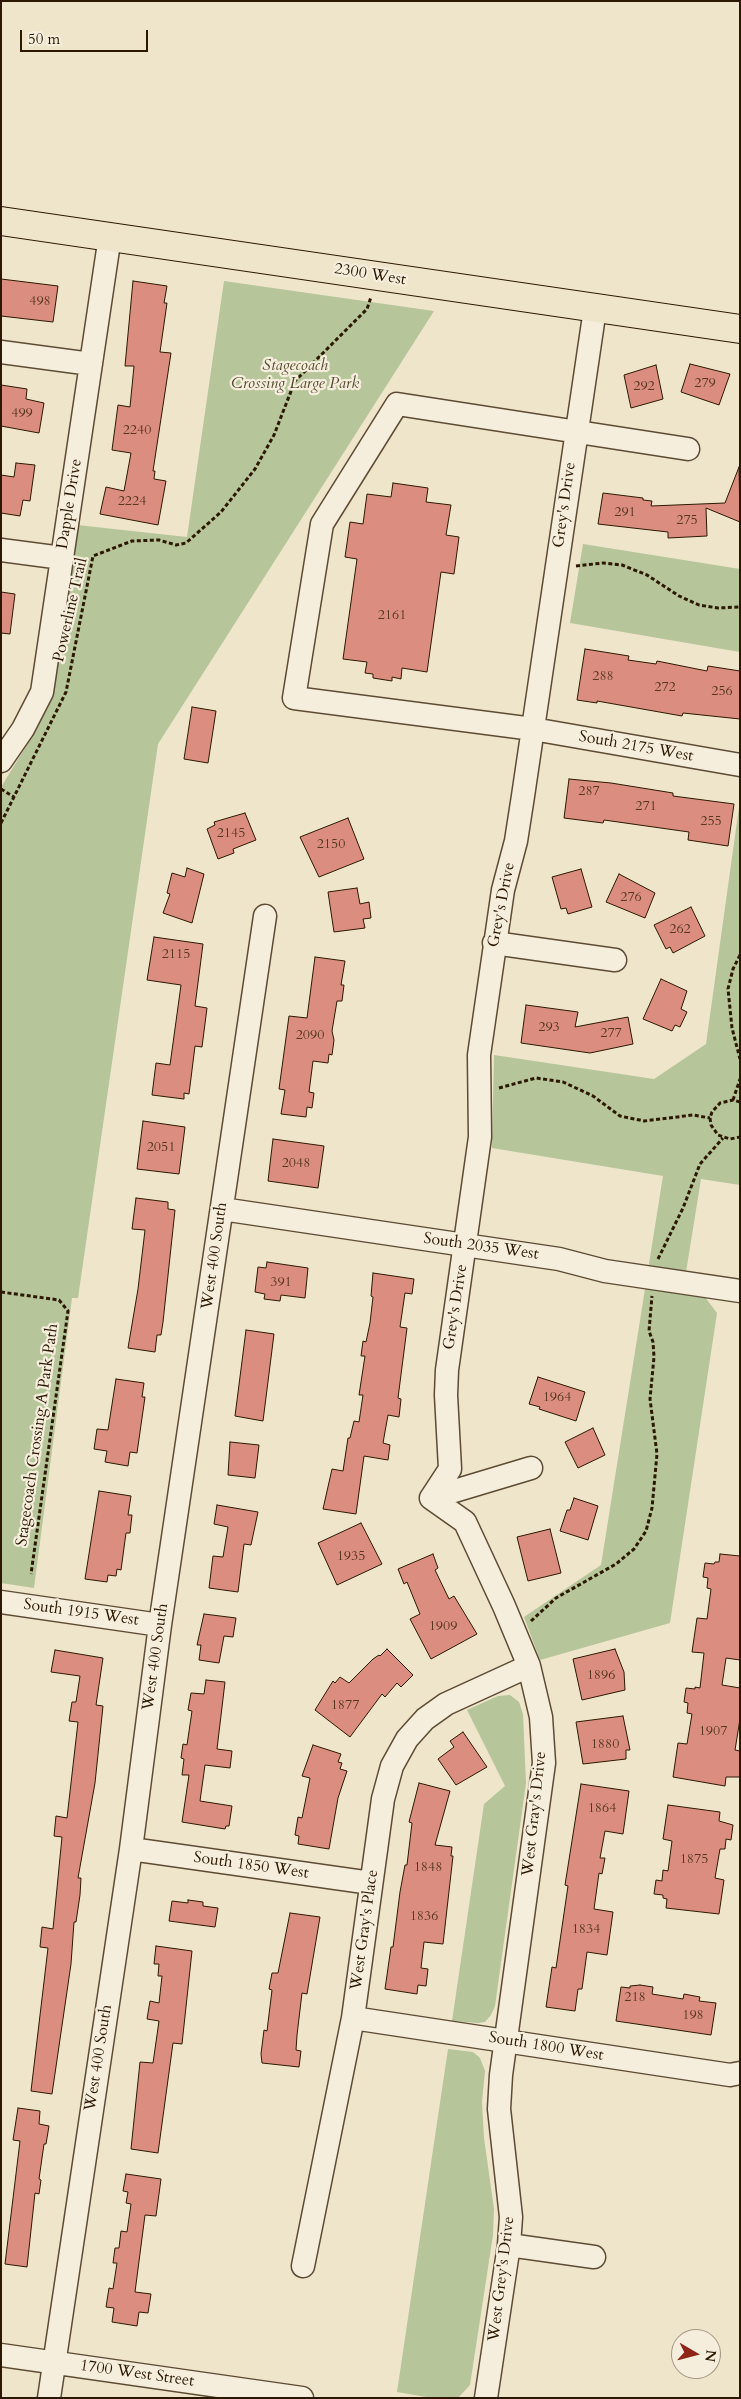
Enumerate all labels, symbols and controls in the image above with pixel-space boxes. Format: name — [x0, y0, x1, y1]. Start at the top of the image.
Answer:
scale bar — [22, 20, 150, 52]
text: 50 m — [28, 29, 60, 49]
street label: 2300 West — [333, 260, 407, 290]
house number: 498 — [29, 294, 51, 310]
park label: Stagecoach Crossing Large Park — [231, 356, 359, 394]
house number: 279 — [694, 376, 716, 392]
house number: 292 — [633, 379, 655, 395]
house number: 499 — [11, 406, 33, 422]
house number: 2240 — [123, 423, 151, 439]
street label: Dapple Drive — [53, 457, 87, 551]
street label: Grey's Drive — [549, 461, 581, 549]
house number: 2224 — [118, 494, 146, 510]
house number: 291 — [614, 505, 636, 521]
house number: 275 — [676, 513, 698, 529]
street label: Powerline Trail — [50, 556, 92, 664]
house number: 2161 — [378, 608, 406, 624]
house number: 288 — [592, 669, 614, 685]
house number: 272 — [654, 680, 676, 696]
house number: 256 — [711, 684, 733, 700]
street label: South 2175 West — [577, 727, 695, 767]
house number: 287 — [578, 784, 600, 800]
house number: 271 — [635, 799, 657, 815]
house number: 255 — [700, 814, 722, 830]
house number: 2145 — [217, 826, 245, 842]
house number: 2150 — [317, 837, 345, 853]
street label: Grey's Drive — [484, 861, 520, 949]
house number: 276 — [620, 890, 642, 906]
house number: 262 — [669, 922, 691, 938]
house number: 2115 — [162, 947, 190, 963]
house number: 293 — [538, 1020, 560, 1036]
house number: 277 — [600, 1026, 622, 1042]
house number: 2090 — [296, 1028, 324, 1044]
house number: 2051 — [147, 1140, 175, 1156]
house number: 2048 — [282, 1156, 310, 1172]
street label: West 400 South — [198, 1201, 232, 1311]
street label: South 2035 West — [422, 1229, 540, 1265]
street label: Grey's Drive — [440, 1263, 472, 1351]
house number: 391 — [270, 1275, 292, 1291]
street label: Stagecoach Crossing A Park Path — [13, 1322, 63, 1548]
house number: 1964 — [543, 1390, 571, 1406]
house number: 1935 — [337, 1549, 365, 1565]
street label: South 1915 West — [22, 1595, 140, 1631]
street label: West 400 South — [139, 1602, 173, 1712]
house number: 1909 — [429, 1619, 457, 1635]
house number: 1896 — [587, 1668, 615, 1684]
house number: 1877 — [331, 1698, 359, 1714]
house number: 1907 — [699, 1724, 727, 1740]
house number: 1880 — [591, 1737, 619, 1753]
street label: West Gray's Drive — [519, 1751, 551, 1877]
house number: 1864 — [588, 1801, 616, 1817]
street label: South 1850 West — [192, 1848, 310, 1884]
house number: 1875 — [680, 1852, 708, 1868]
house number: 1848 — [414, 1860, 442, 1876]
street label: West Gray's Place — [347, 1868, 383, 1992]
house number: 1836 — [410, 1909, 438, 1925]
house number: 1834 — [572, 1922, 600, 1938]
house number: 218 — [624, 1990, 646, 2006]
street label: West 400 South — [81, 2003, 117, 2113]
house number: 198 — [682, 2008, 704, 2024]
street label: South 1800 West — [487, 2028, 605, 2066]
street label: West Grey's Drive — [485, 2215, 519, 2343]
north arrow — [671, 2329, 721, 2379]
text: N — [700, 2349, 721, 2363]
street label: 1700 West Street — [79, 2356, 195, 2392]

